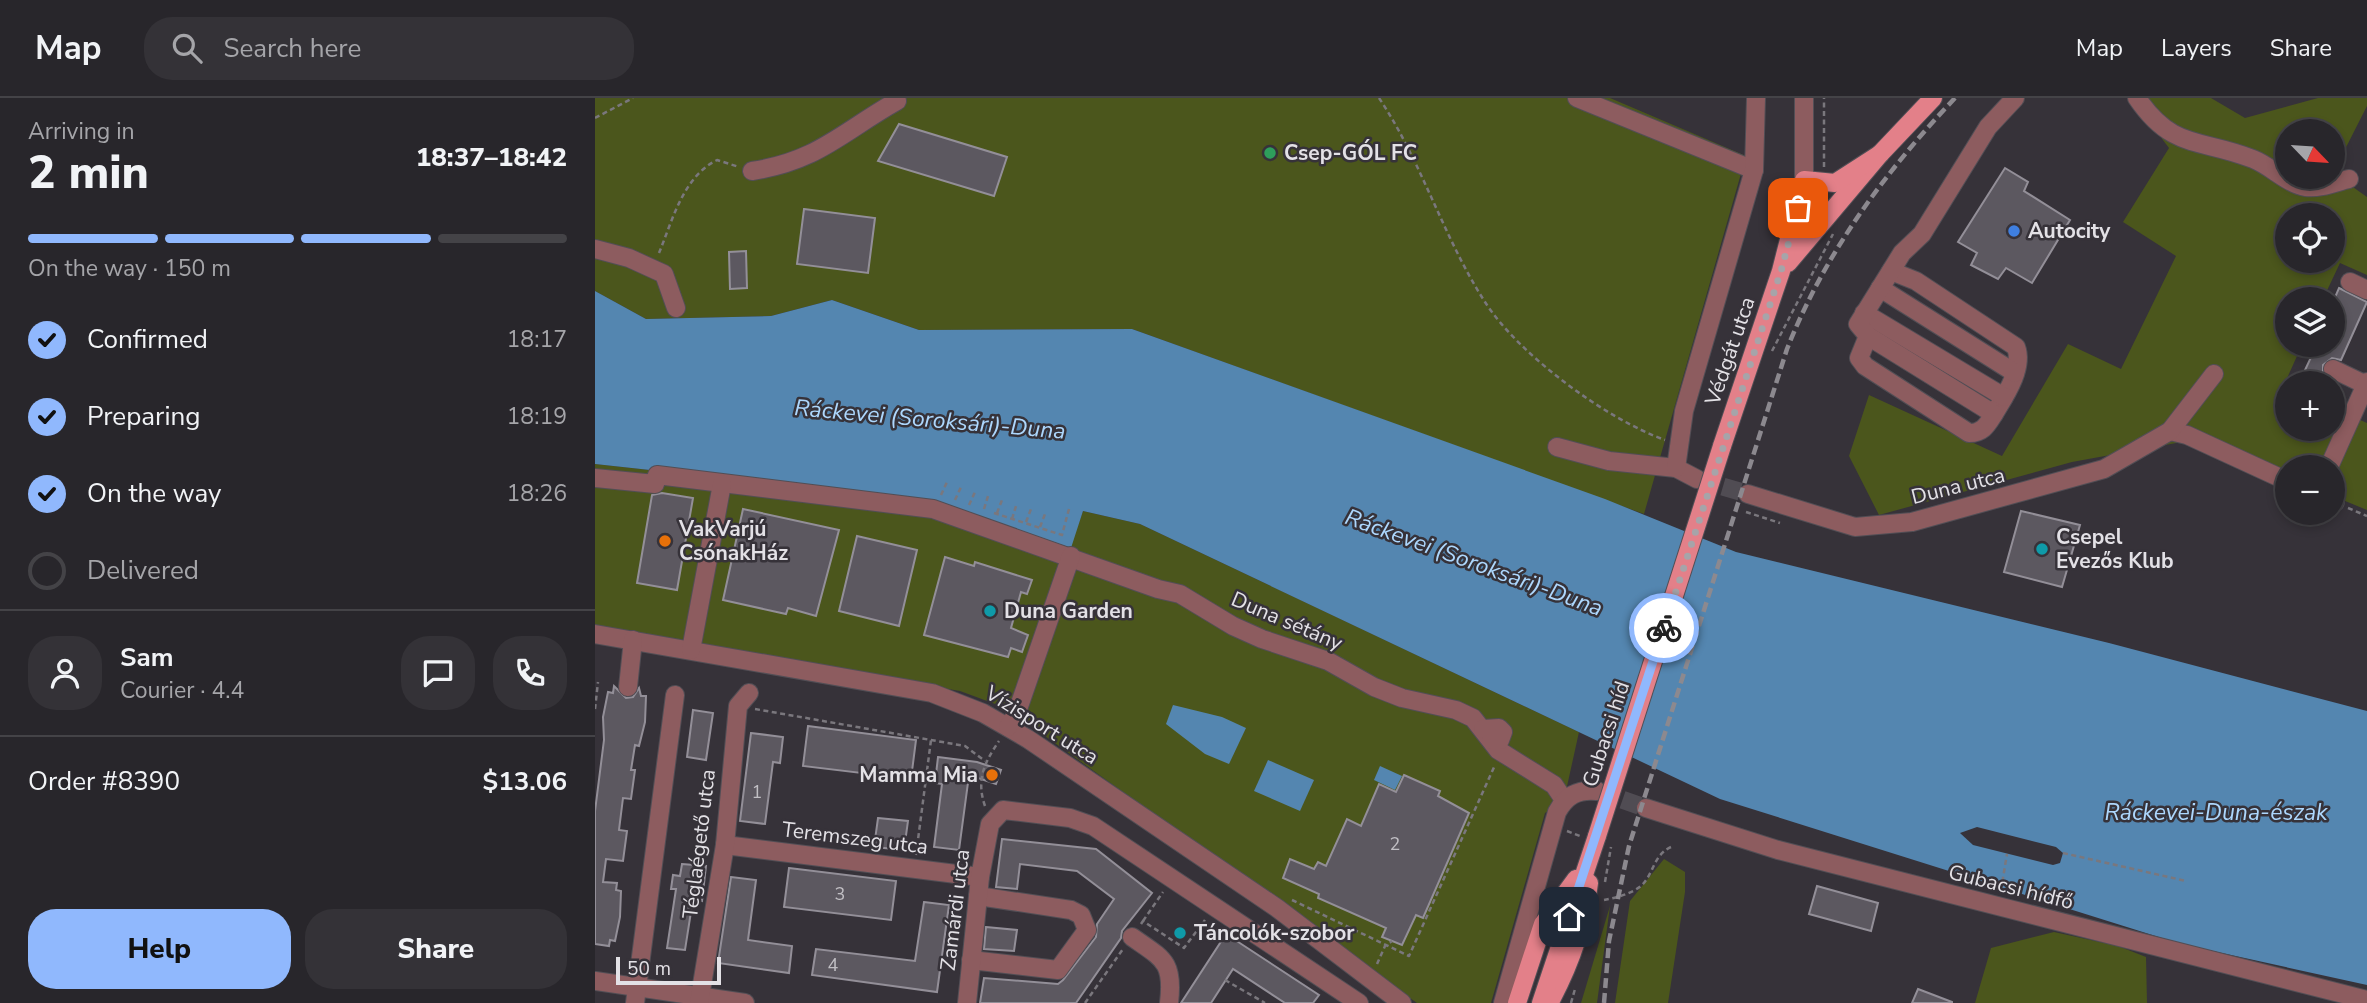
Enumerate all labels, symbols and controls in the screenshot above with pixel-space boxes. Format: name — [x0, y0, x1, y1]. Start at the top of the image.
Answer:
search box — [144, 17, 634, 80]
text: Map — [35, 26, 102, 71]
icon: search — [168, 29, 206, 67]
text: Search here — [224, 31, 361, 66]
text: Map — [2076, 32, 2123, 64]
text: Layers — [2161, 32, 2232, 64]
text: Share — [2270, 32, 2332, 64]
text: Arriving in — [28, 116, 135, 147]
north arrow — [2275, 119, 2345, 189]
map controls — [2275, 119, 2345, 525]
place label: Csep-GÓL FC — [1284, 139, 1417, 167]
text: 18:37–18:42 — [416, 140, 567, 175]
text: 2 min — [28, 141, 149, 204]
marker: Csep-GÓL FC — [1262, 145, 1278, 161]
pin — [1768, 178, 1828, 238]
icon: bag — [1779, 189, 1817, 227]
button: locate — [2275, 203, 2345, 273]
place label: Autocity — [2028, 217, 2111, 245]
marker: Autocity — [2006, 223, 2022, 239]
text: On the way · 150 m — [28, 253, 231, 284]
button: layers — [2275, 287, 2345, 357]
street label: Védgát utca — [1698, 293, 1762, 410]
icon: check — [28, 321, 66, 359]
text: Confirmed — [87, 322, 208, 357]
text: 18:17 — [507, 324, 567, 355]
button: + — [2275, 371, 2345, 441]
water label: Ráckevei (Soroksári)-Duna — [793, 392, 1067, 447]
icon: check — [28, 398, 66, 436]
text: Preparing — [87, 399, 200, 434]
text: 18:19 — [507, 401, 567, 432]
button: − — [2275, 455, 2345, 525]
street label: Duna utca — [1908, 461, 2008, 511]
icon: check — [28, 475, 66, 513]
text: On the way — [87, 476, 221, 511]
text: 18:26 — [507, 478, 567, 509]
water label: Ráckevei (Soroksári)-Duna — [1341, 501, 1607, 624]
place label: VakVarjú CsónakHáz — [678, 515, 788, 567]
place label: Csepel Evezős Klub — [2056, 523, 2174, 575]
marker: VakVarjú CsónakHáz — [657, 533, 673, 549]
marker: Csepel Evezős Klub — [2034, 541, 2050, 557]
text: Delivered — [87, 553, 199, 588]
street label: Duna sétány — [1227, 585, 1347, 657]
courier — [1629, 593, 1699, 663]
place label: Duna Garden — [1004, 597, 1133, 625]
marker: Duna Garden — [982, 603, 998, 619]
icon: bike — [1645, 609, 1683, 647]
button: person — [28, 636, 102, 710]
button: chat — [401, 636, 475, 710]
button: phone — [493, 636, 567, 710]
text: Sam — [120, 640, 173, 675]
text: Courier · 4.4 — [120, 675, 244, 706]
street label: Gubacsi híd — [1576, 678, 1636, 790]
street label: Vízisport utca — [979, 679, 1104, 771]
place label: Mamma Mia — [859, 761, 978, 789]
text: Order #8390 — [28, 764, 180, 799]
text: $13.06 — [483, 764, 567, 799]
marker: Mamma Mia — [984, 767, 1000, 783]
street label: Téglaégető utca — [676, 768, 722, 920]
house number: 1 — [752, 780, 762, 804]
water label: Ráckevei-Duna-észak — [2104, 797, 2328, 828]
street label: Teremszeg utca — [780, 815, 930, 861]
house number: 2 — [1390, 832, 1400, 856]
street label: Zamárdi utca — [934, 848, 976, 972]
street label: Gubacsi hídfő — [1946, 858, 2076, 916]
house number: 3 — [835, 882, 845, 906]
pin — [1539, 887, 1599, 947]
icon: home — [1550, 898, 1588, 936]
button: Help — [28, 909, 291, 989]
button: Share — [305, 909, 567, 989]
place label: Táncolók-szobor — [1194, 919, 1355, 947]
marker: Táncolók-szobor — [1172, 925, 1188, 941]
house number: 4 — [828, 953, 839, 977]
scale bar — [616, 954, 721, 986]
text: 50 m — [627, 956, 671, 982]

